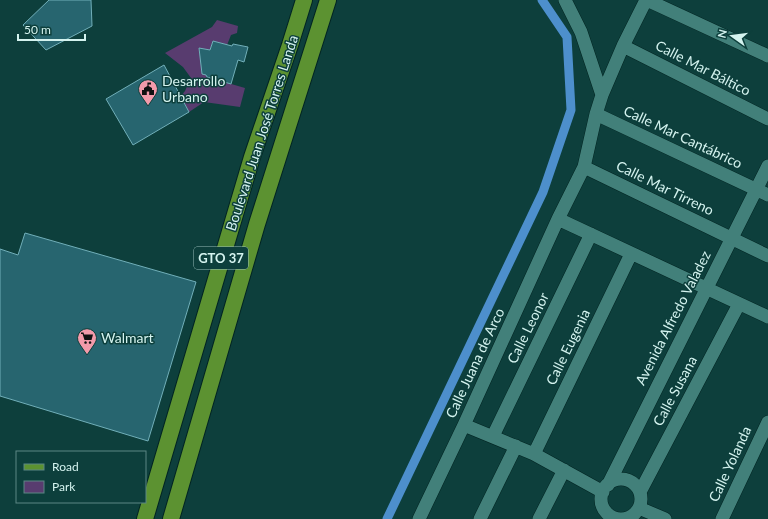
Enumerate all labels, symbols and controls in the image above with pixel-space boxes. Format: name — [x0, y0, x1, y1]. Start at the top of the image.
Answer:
scale bar — [18, 16, 85, 42]
north arrow — [712, 16, 752, 56]
text: 50 m — [24, 22, 51, 37]
text: N — [714, 28, 729, 39]
street label: Boulevard Juan José Torres Landa — [222, 33, 301, 233]
street label: Calle Mar Báltico — [653, 36, 754, 99]
place label: Desarrollo Urbano — [162, 72, 225, 105]
public building icon: Desarrollo Urbano — [137, 78, 159, 106]
street label: Calle Mar Cantábrico — [621, 102, 745, 171]
street label: Calle Mar Tirreno — [614, 157, 717, 219]
road number: GTO 37 — [194, 247, 248, 269]
street label: Avenida Alfredo Valadez — [631, 248, 714, 388]
street label: Calle Leonor — [503, 290, 552, 366]
street label: Calle Juana de Arco — [442, 305, 508, 421]
street label: Calle Eugenia — [542, 306, 593, 387]
supermarket icon: Walmart — [76, 327, 98, 355]
place label: Walmart — [101, 329, 154, 346]
street label: Calle Susana — [649, 353, 700, 429]
street label: Calle Yolanda — [705, 423, 754, 504]
legend — [16, 451, 146, 503]
text: Road — [52, 459, 79, 474]
text: Park — [52, 479, 76, 494]

